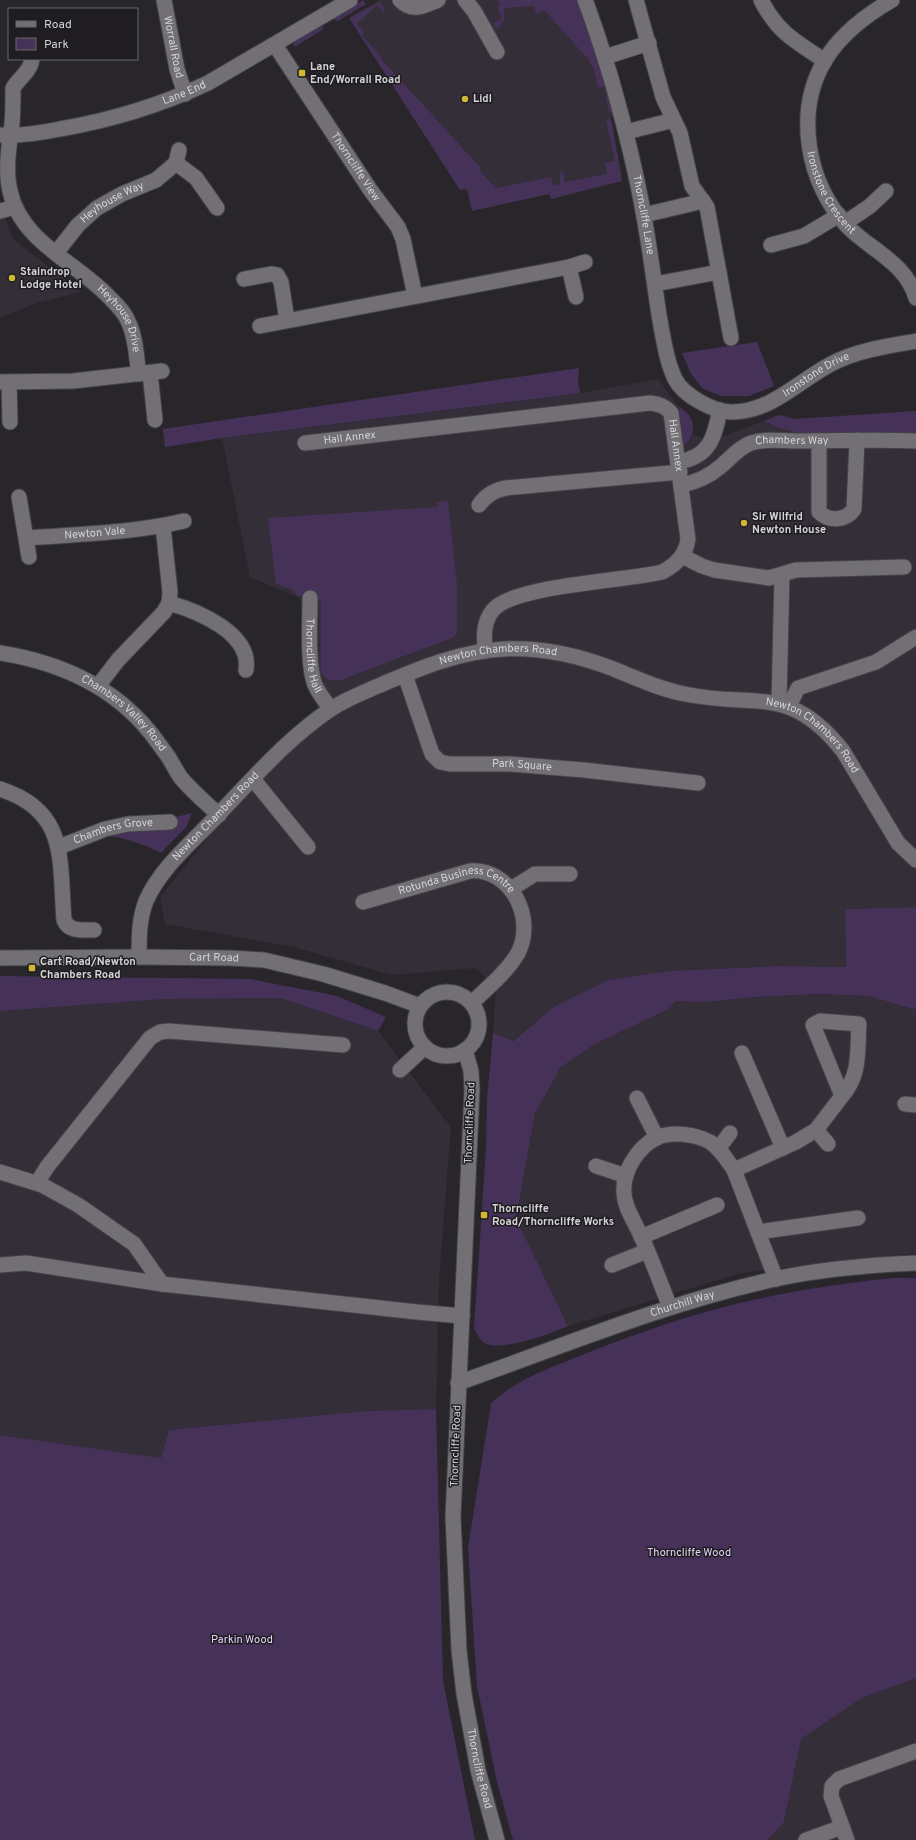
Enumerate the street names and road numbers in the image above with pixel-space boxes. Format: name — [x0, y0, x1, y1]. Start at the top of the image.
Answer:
street label: Worrall Road — [160, 15, 187, 80]
street label: Lane End — [160, 78, 208, 108]
street label: Thorncliffe View — [327, 130, 383, 204]
street label: Ironstone Crescent — [803, 150, 858, 237]
street label: Thorncliffe Lane — [629, 174, 657, 256]
street label: Heyhouse Way — [77, 179, 146, 227]
street label: Heyhouse Drive — [94, 282, 143, 353]
street label: Ironstone Drive — [780, 350, 851, 400]
street label: Hall Annex — [665, 418, 686, 473]
street label: Hall Annex — [323, 428, 377, 448]
street label: Chambers Way — [754, 433, 829, 449]
street label: Newton Vale — [64, 524, 126, 542]
street label: Thorncliffe Hall — [302, 618, 325, 696]
street label: Newton Chambers Road — [438, 642, 558, 668]
street label: Chambers Valley Road — [79, 672, 169, 754]
street label: Newton Chambers Road — [765, 695, 862, 776]
street label: Park Square — [492, 757, 553, 774]
street label: Newton Chambers Road — [169, 769, 262, 864]
street label: Chambers Grove — [71, 816, 154, 848]
street label: Rotunda Business Centre — [393, 886, 517, 902]
street label: Cart Road — [189, 951, 239, 966]
street label: Thorncliffe Road — [462, 1082, 478, 1164]
street label: Churchill Way — [648, 1288, 717, 1321]
street label: Thorncliffe Road — [448, 1405, 464, 1487]
street label: Thorncliffe Road — [464, 1727, 495, 1810]

